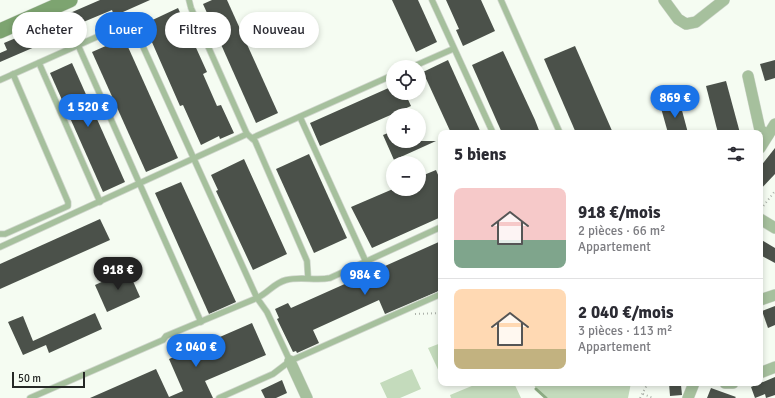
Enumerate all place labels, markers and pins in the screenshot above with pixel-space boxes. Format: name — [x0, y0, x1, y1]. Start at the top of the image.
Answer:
pin: 869 € — [647, 85, 703, 119]
pin: 1 520 € — [51, 94, 125, 128]
pin: 918 € — [90, 257, 146, 291]
pin: 984 € — [337, 262, 393, 296]
pin: 2 040 € — [159, 334, 233, 368]

